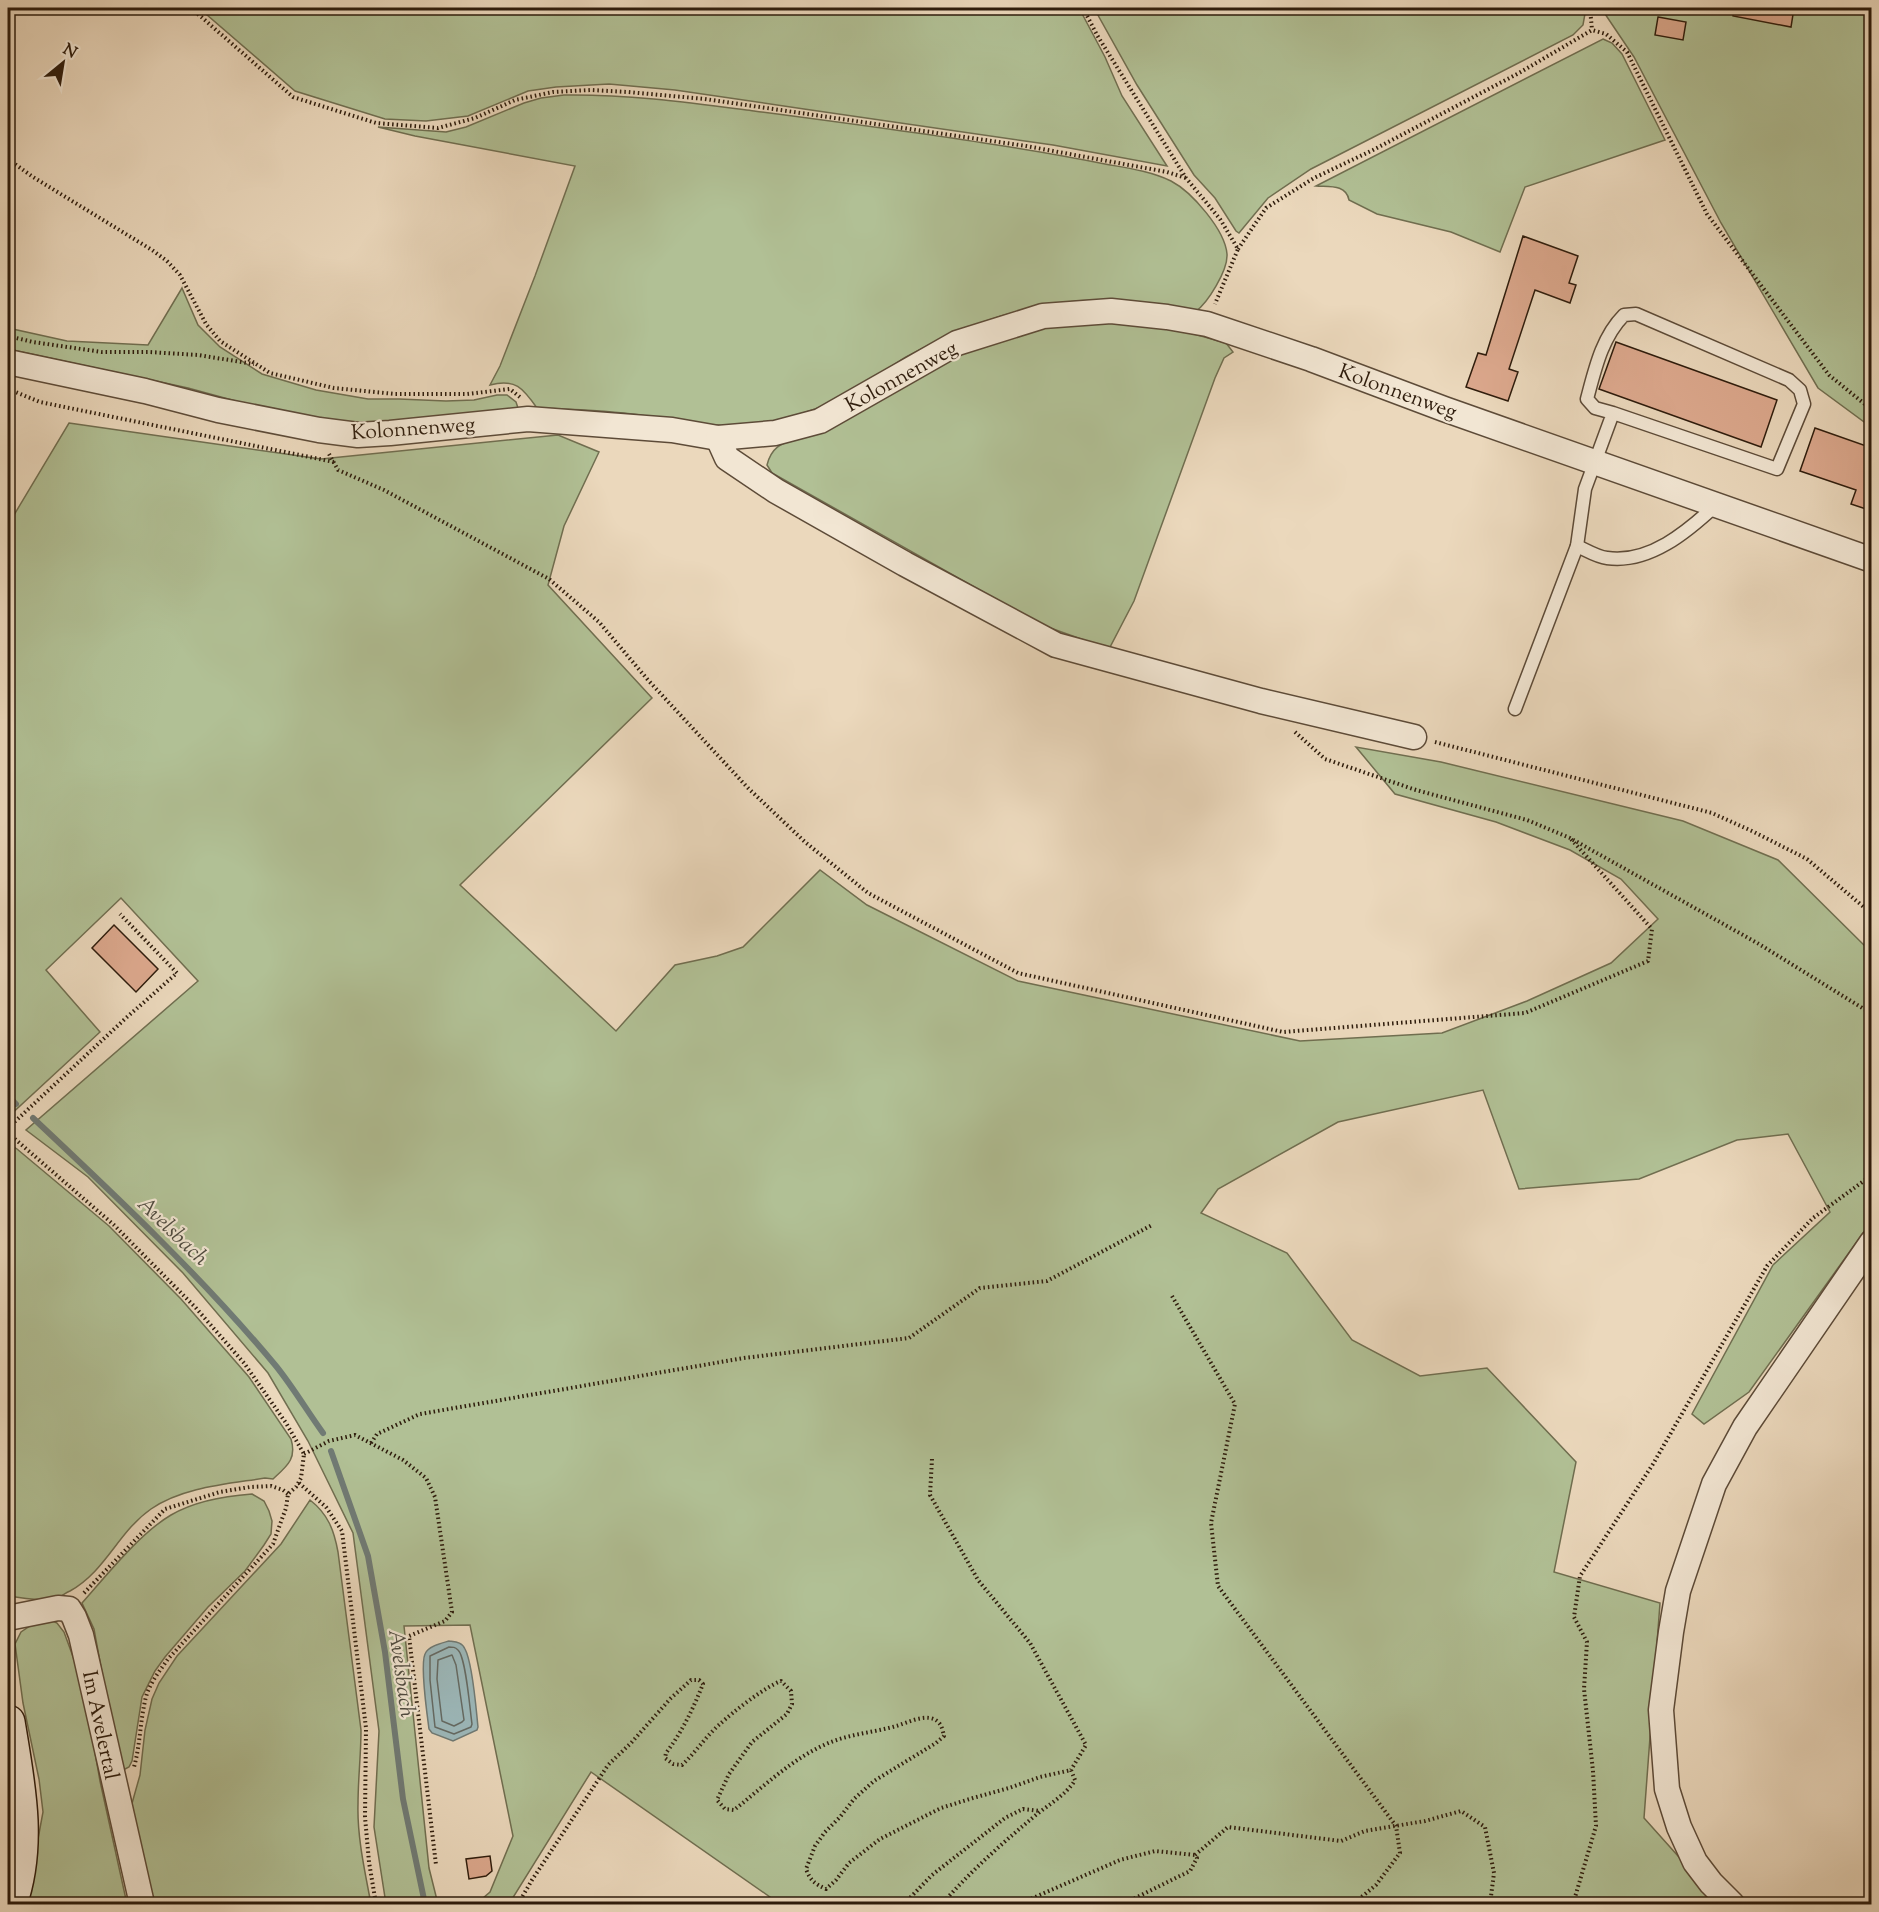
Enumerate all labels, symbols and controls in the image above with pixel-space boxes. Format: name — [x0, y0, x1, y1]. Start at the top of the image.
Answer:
north arrow — [33, 33, 93, 93]
text: N — [58, 39, 81, 65]
street label: Kolonnenweg — [840, 335, 964, 421]
street label: Kolonnenweg — [1334, 358, 1461, 428]
street label: Kolonnenweg — [350, 411, 476, 449]
water label: Avelsbach — [129, 1190, 215, 1275]
water label: Avelsbach — [378, 1627, 422, 1720]
street label: Im Avelertal — [73, 1668, 125, 1783]

